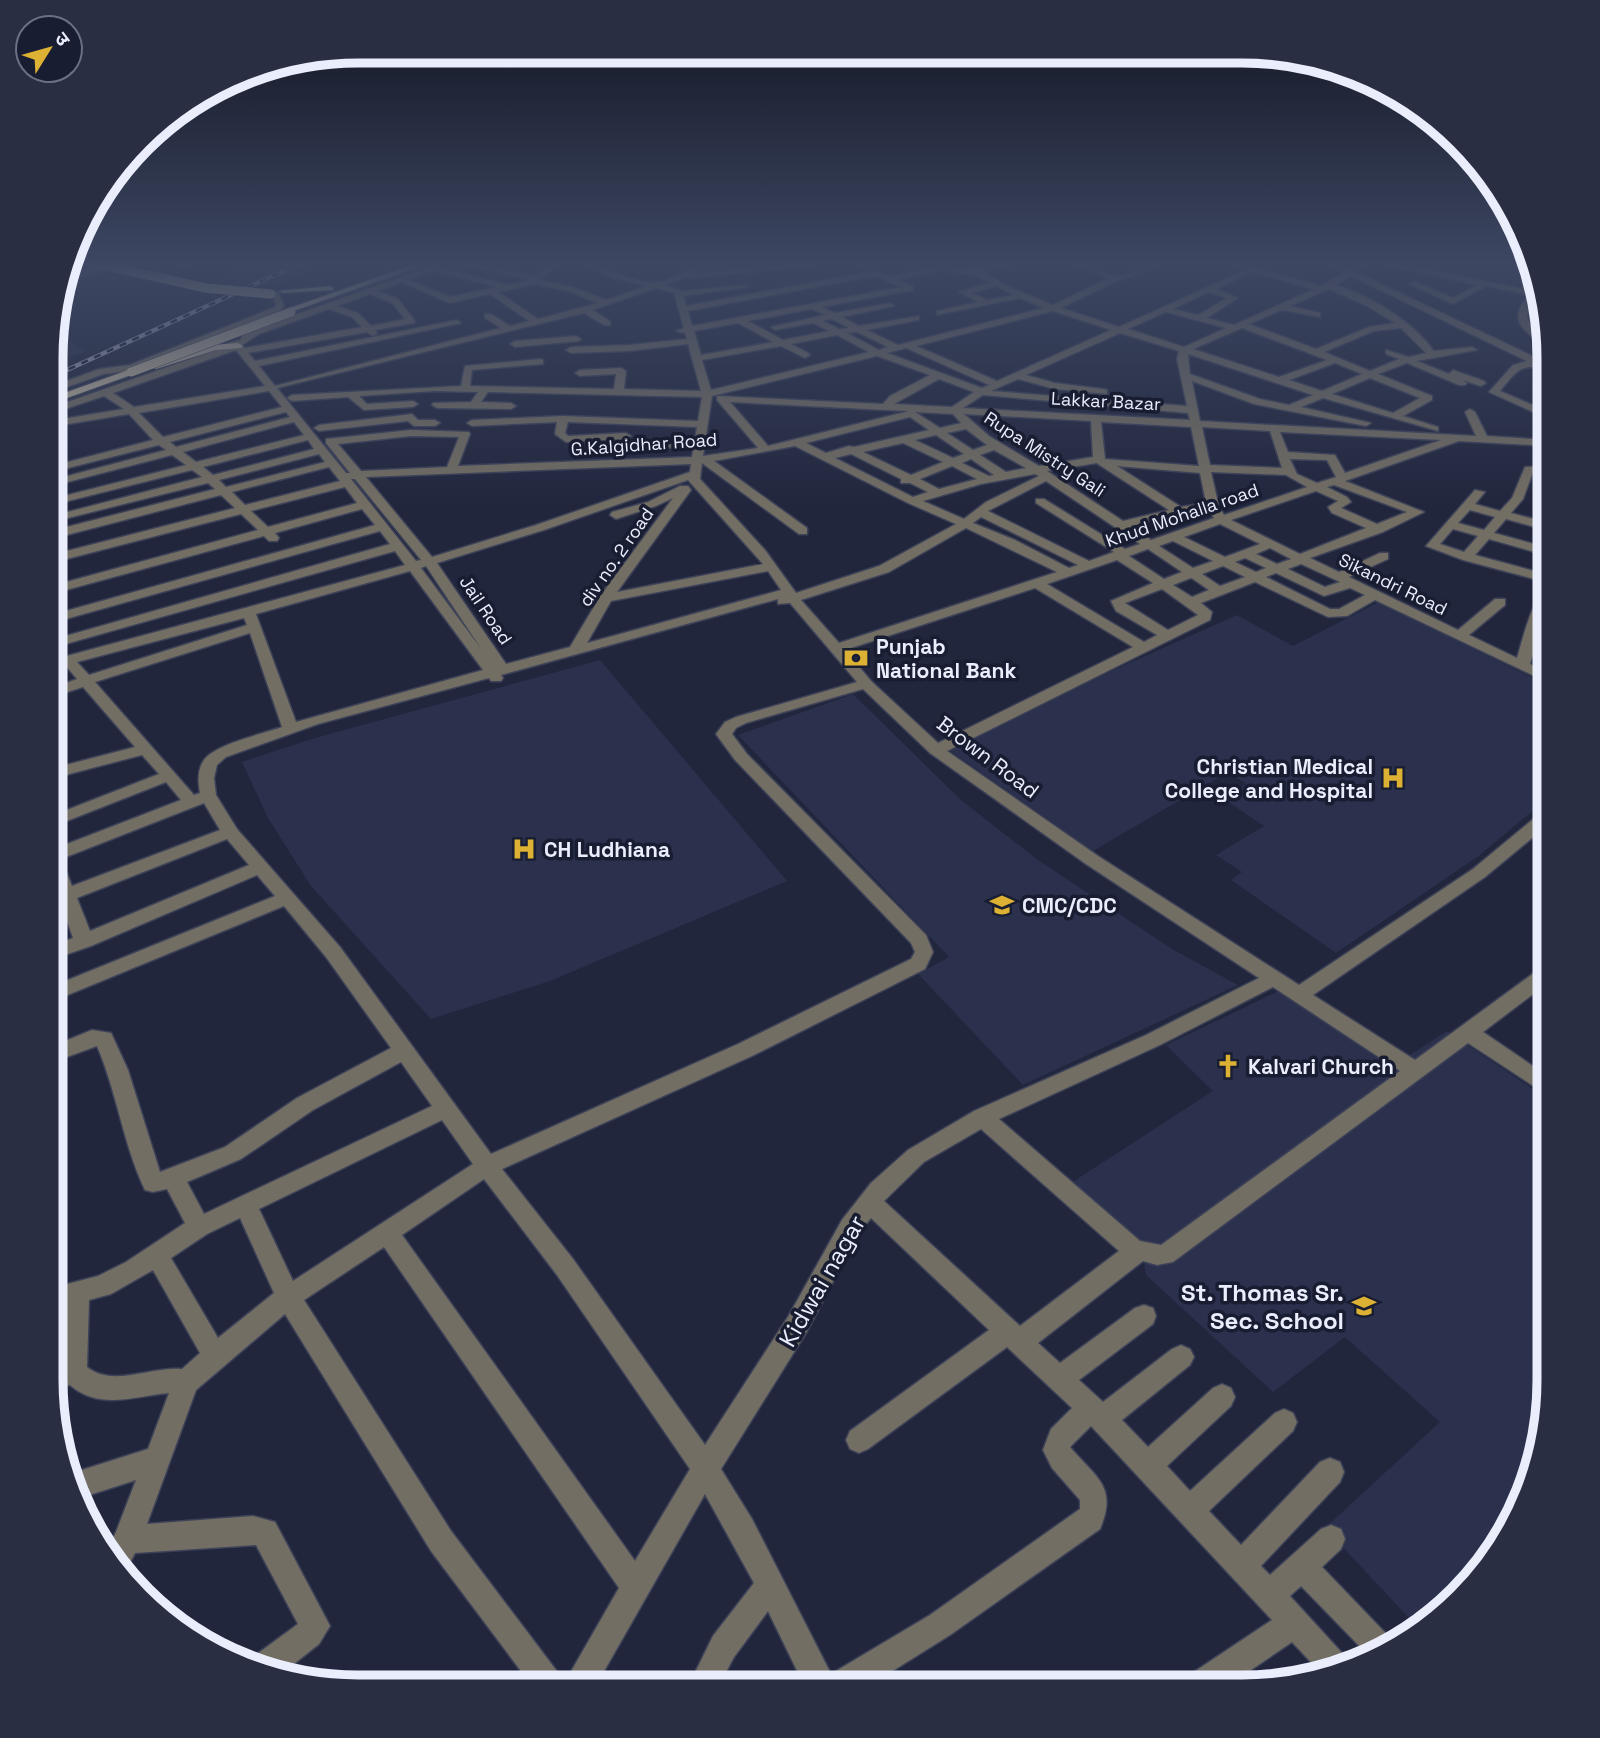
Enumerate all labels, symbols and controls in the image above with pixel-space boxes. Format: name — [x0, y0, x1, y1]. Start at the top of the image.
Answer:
north arrow — [14, 14, 84, 84]
text: उ — [49, 27, 76, 52]
street label: Lakkar Bazar — [1051, 387, 1162, 415]
street label: Rupa Mistry Gali — [980, 406, 1110, 502]
street label: G.Kalgidhar Road — [570, 427, 718, 461]
street label: Khud Mohalla road — [1102, 478, 1262, 552]
street label: div no. 2 road — [573, 503, 659, 611]
street label: Sikandri Road — [1335, 548, 1451, 620]
street label: Jail Road — [455, 571, 517, 649]
place label: Punjab National Bank — [876, 633, 1016, 684]
bank icon: Punjab National Bank — [842, 644, 870, 672]
street label: Brown Road — [932, 710, 1044, 804]
place label: Christian Medical College and Hospital — [1165, 753, 1373, 804]
hospital icon: Christian Medical College and Hospital — [1379, 764, 1407, 792]
hospital icon: CH Ludhiana — [510, 835, 538, 863]
place label: CH Ludhiana — [544, 836, 670, 863]
school or university icon: CMC/CDC — [988, 891, 1016, 919]
place label: CMC/CDC — [1022, 892, 1117, 919]
church icon: Kalvari Church — [1214, 1052, 1242, 1080]
place label: Kalvari Church — [1248, 1053, 1394, 1080]
street label: Kidwai nagar — [772, 1209, 872, 1353]
place label: St. Thomas Sr. Sec. School — [1181, 1277, 1344, 1336]
school or university icon: St. Thomas Sr. Sec. School — [1350, 1292, 1378, 1320]

